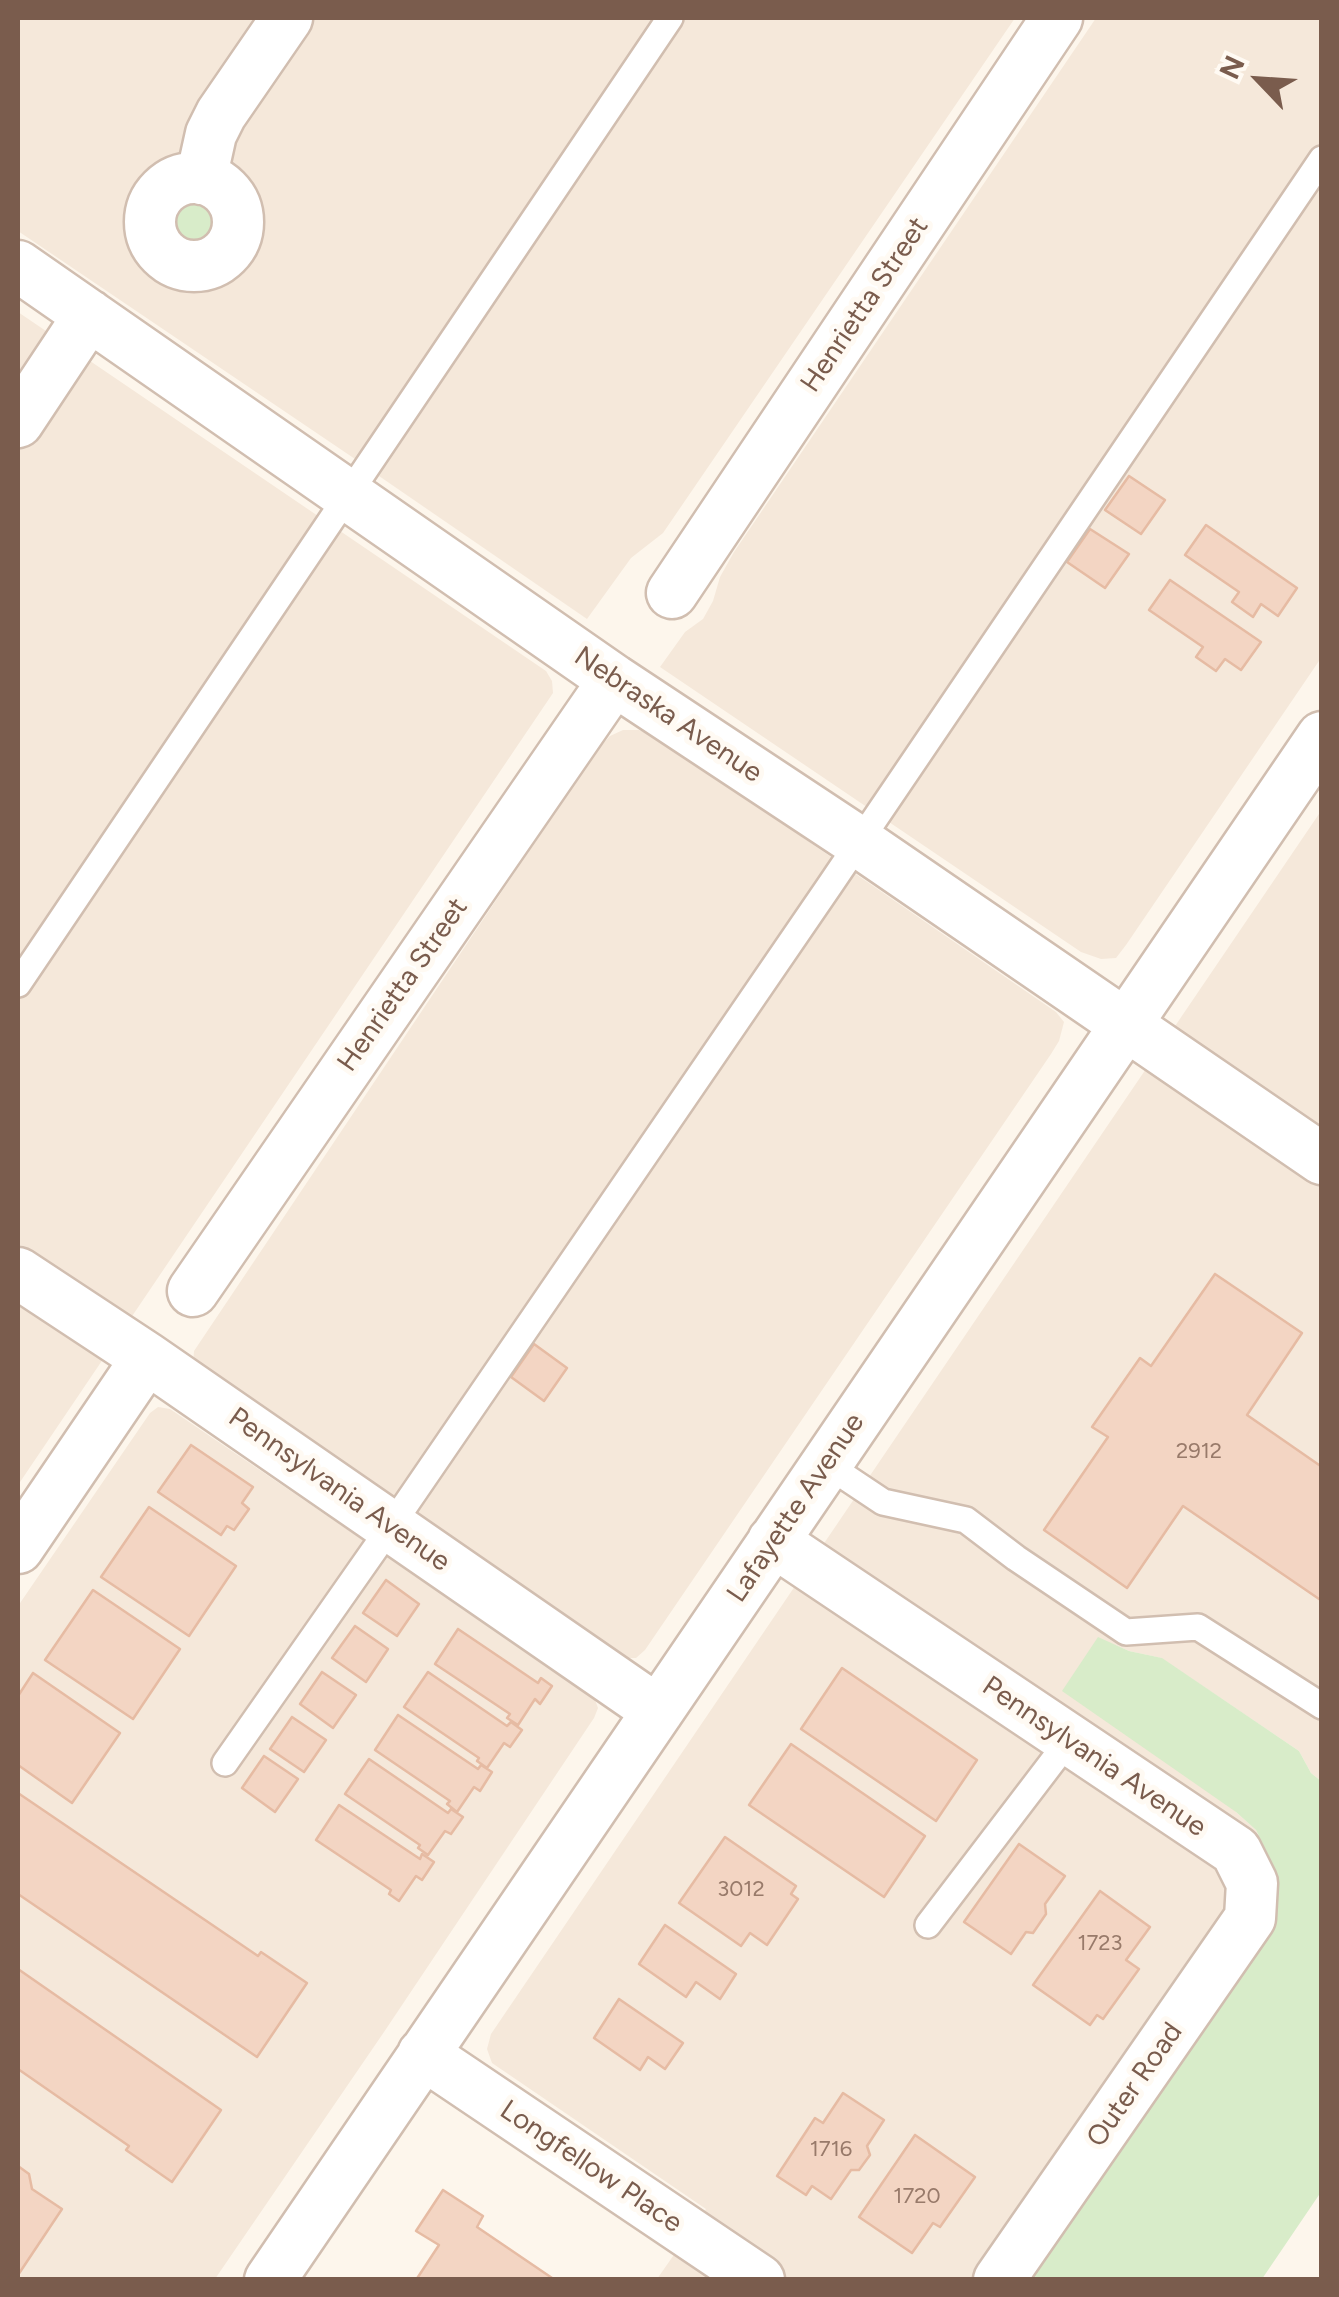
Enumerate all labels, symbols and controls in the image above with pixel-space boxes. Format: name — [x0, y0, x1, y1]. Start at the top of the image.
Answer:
north arrow — [1209, 30, 1309, 130]
text: N — [1212, 50, 1252, 84]
street label: Henrietta Street — [794, 211, 936, 399]
street label: Nebraska Avenue — [568, 640, 768, 790]
street label: Henrietta Street — [331, 892, 475, 1078]
street label: Pennsylvania Avenue — [222, 1401, 456, 1579]
street label: Lafayette Avenue — [720, 1407, 872, 1609]
house number: 2912 — [1176, 1439, 1222, 1465]
street label: Pennsylvania Avenue — [976, 1670, 1212, 1844]
house number: 3012 — [717, 1877, 765, 1903]
house number: 1723 — [1077, 1931, 1123, 1957]
street label: Outer Road — [1080, 2016, 1190, 2154]
street label: Longfellow Place — [494, 2094, 688, 2240]
house number: 1716 — [810, 2137, 852, 2163]
house number: 1720 — [893, 2184, 941, 2210]

